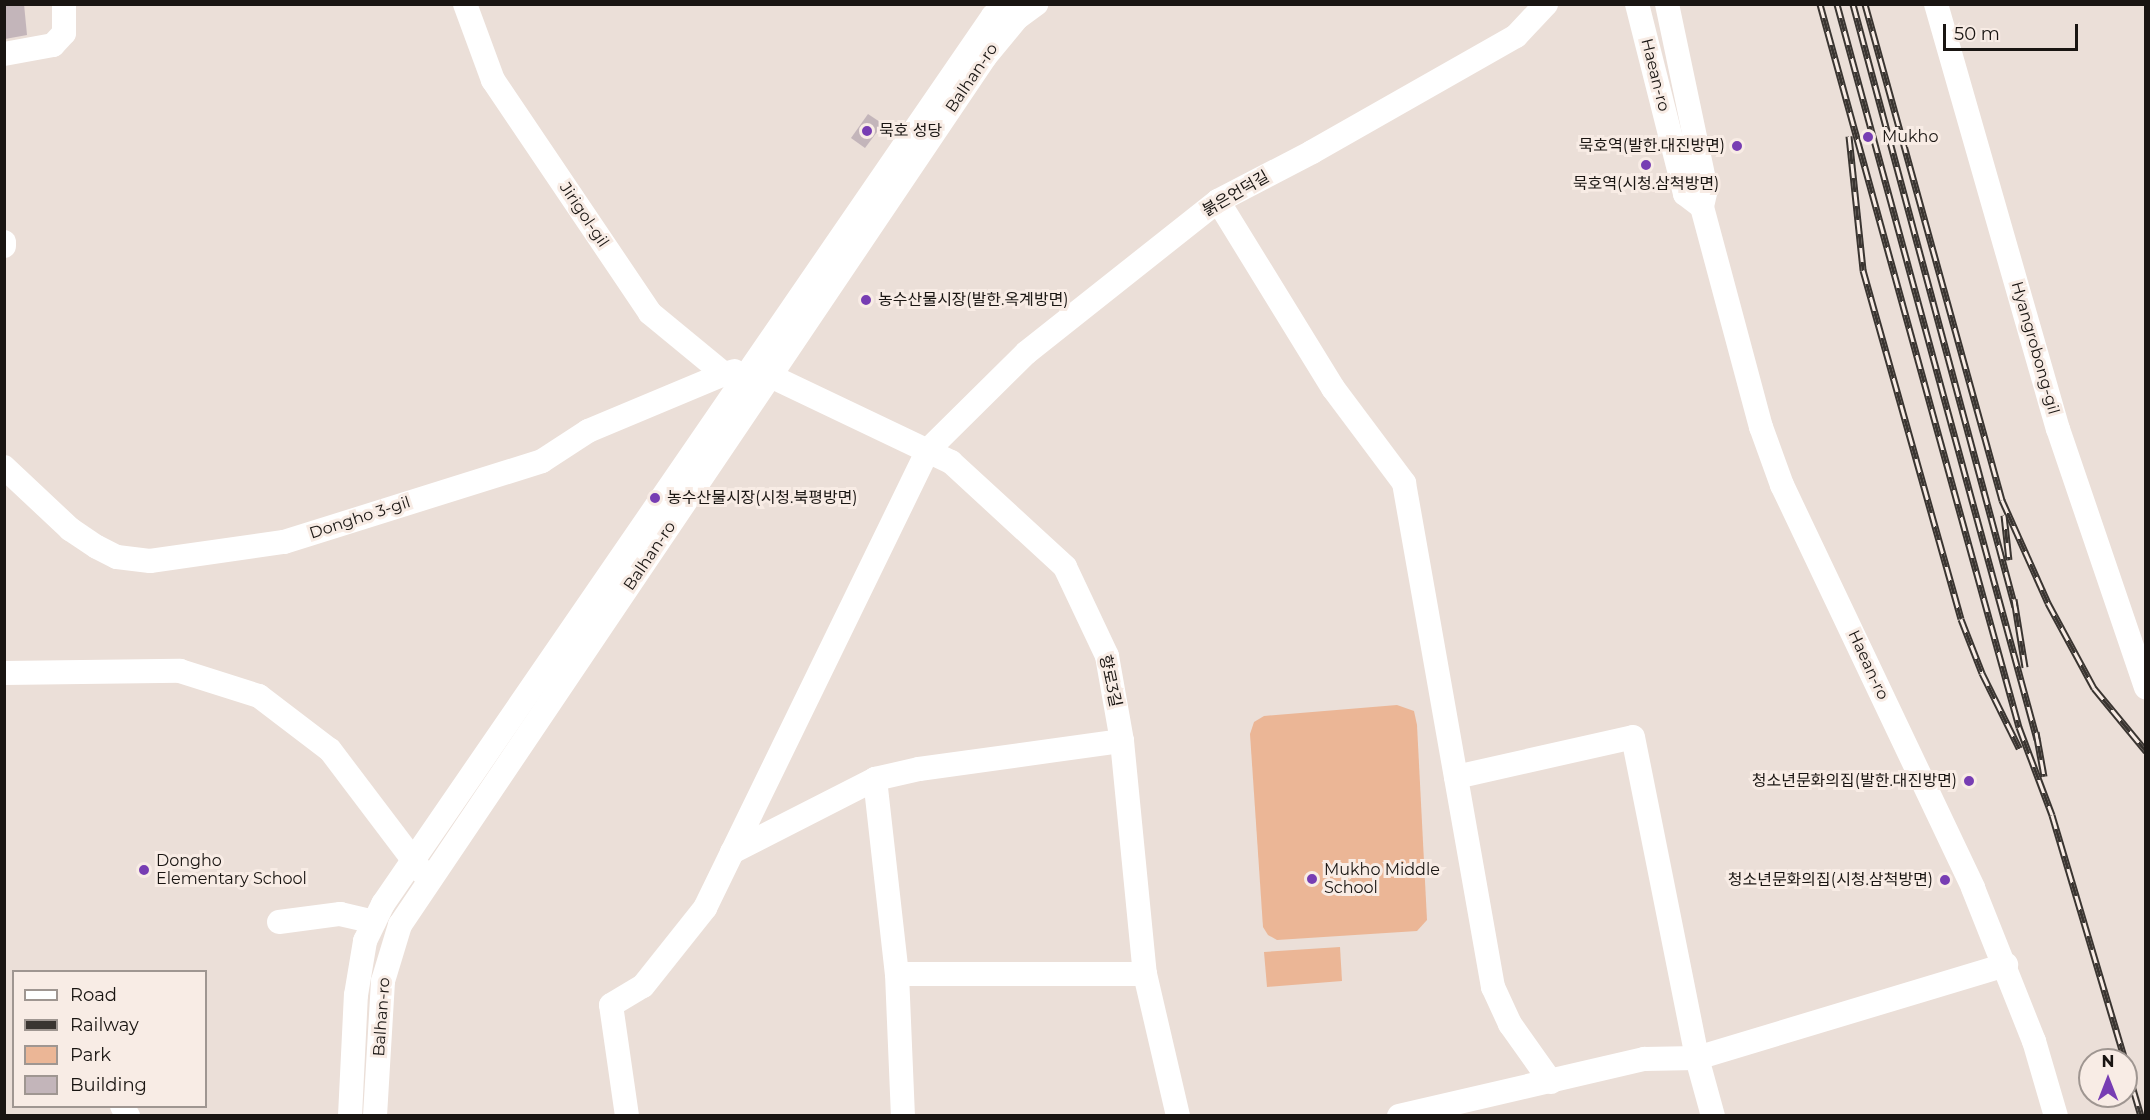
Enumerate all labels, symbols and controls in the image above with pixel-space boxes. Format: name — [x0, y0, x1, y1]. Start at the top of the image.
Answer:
scale bar — [1946, 12, 2081, 50]
text: 50 m — [1954, 23, 2000, 45]
street label: Haean-ro — [1637, 37, 1673, 113]
street label: Balhan-ro — [942, 40, 1002, 116]
place label: 묵호 성당 — [879, 121, 942, 141]
marker: 묵호 성당 — [860, 124, 874, 138]
place label: Mukho — [1882, 127, 1938, 147]
marker: Mukho — [1859, 128, 1877, 146]
place label: 묵호역(발한.대진방면) — [1579, 136, 1725, 156]
marker: 묵호역(발한.대진방면) — [1730, 139, 1744, 153]
marker: 묵호역(시청.삼척방면) — [1639, 158, 1653, 172]
street label: 붉은언덕길 — [1199, 167, 1273, 221]
place label: 묵호역(시청.삼척방면) — [1573, 174, 1719, 194]
street label: Jirigol-gil — [555, 179, 613, 251]
street label: Hyangrobong-gil — [2007, 279, 2063, 417]
place label: 농수산물시장(발한.옥계방면) — [878, 290, 1069, 310]
marker: 농수산물시장(발한.옥계방면) — [859, 293, 873, 307]
place label: 농수산물시장(시청.북평방면) — [667, 488, 858, 508]
marker: 농수산물시장(시청.북평방면) — [648, 491, 662, 505]
street label: Dongho 3-gil — [307, 493, 413, 543]
street label: Balhan-ro — [620, 518, 680, 594]
street label: Haean-ro — [1844, 627, 1892, 703]
street label: 향로3길 — [1095, 653, 1125, 709]
place label: 청소년문화의집(발한.대진방면) — [1752, 771, 1957, 791]
marker: 청소년문화의집(발한.대진방면) — [1962, 774, 1976, 788]
place label: Dongho Elementary School — [156, 851, 307, 889]
place label: Mukho Middle School — [1324, 860, 1440, 898]
marker: Dongho Elementary School — [137, 863, 151, 877]
place label: 청소년문화의집(시청.삼척방면) — [1728, 870, 1933, 890]
marker: Mukho Middle School — [1305, 872, 1319, 886]
marker: 청소년문화의집(시청.삼척방면) — [1938, 873, 1952, 887]
legend — [12, 970, 207, 1108]
street label: Balhan-ro — [370, 977, 394, 1057]
text: Road — [70, 984, 117, 1006]
text: Railway — [70, 1014, 139, 1036]
text: Park — [70, 1044, 111, 1066]
north arrow — [2078, 1048, 2138, 1108]
text: N — [2102, 1052, 2114, 1071]
text: Building — [70, 1074, 147, 1096]

